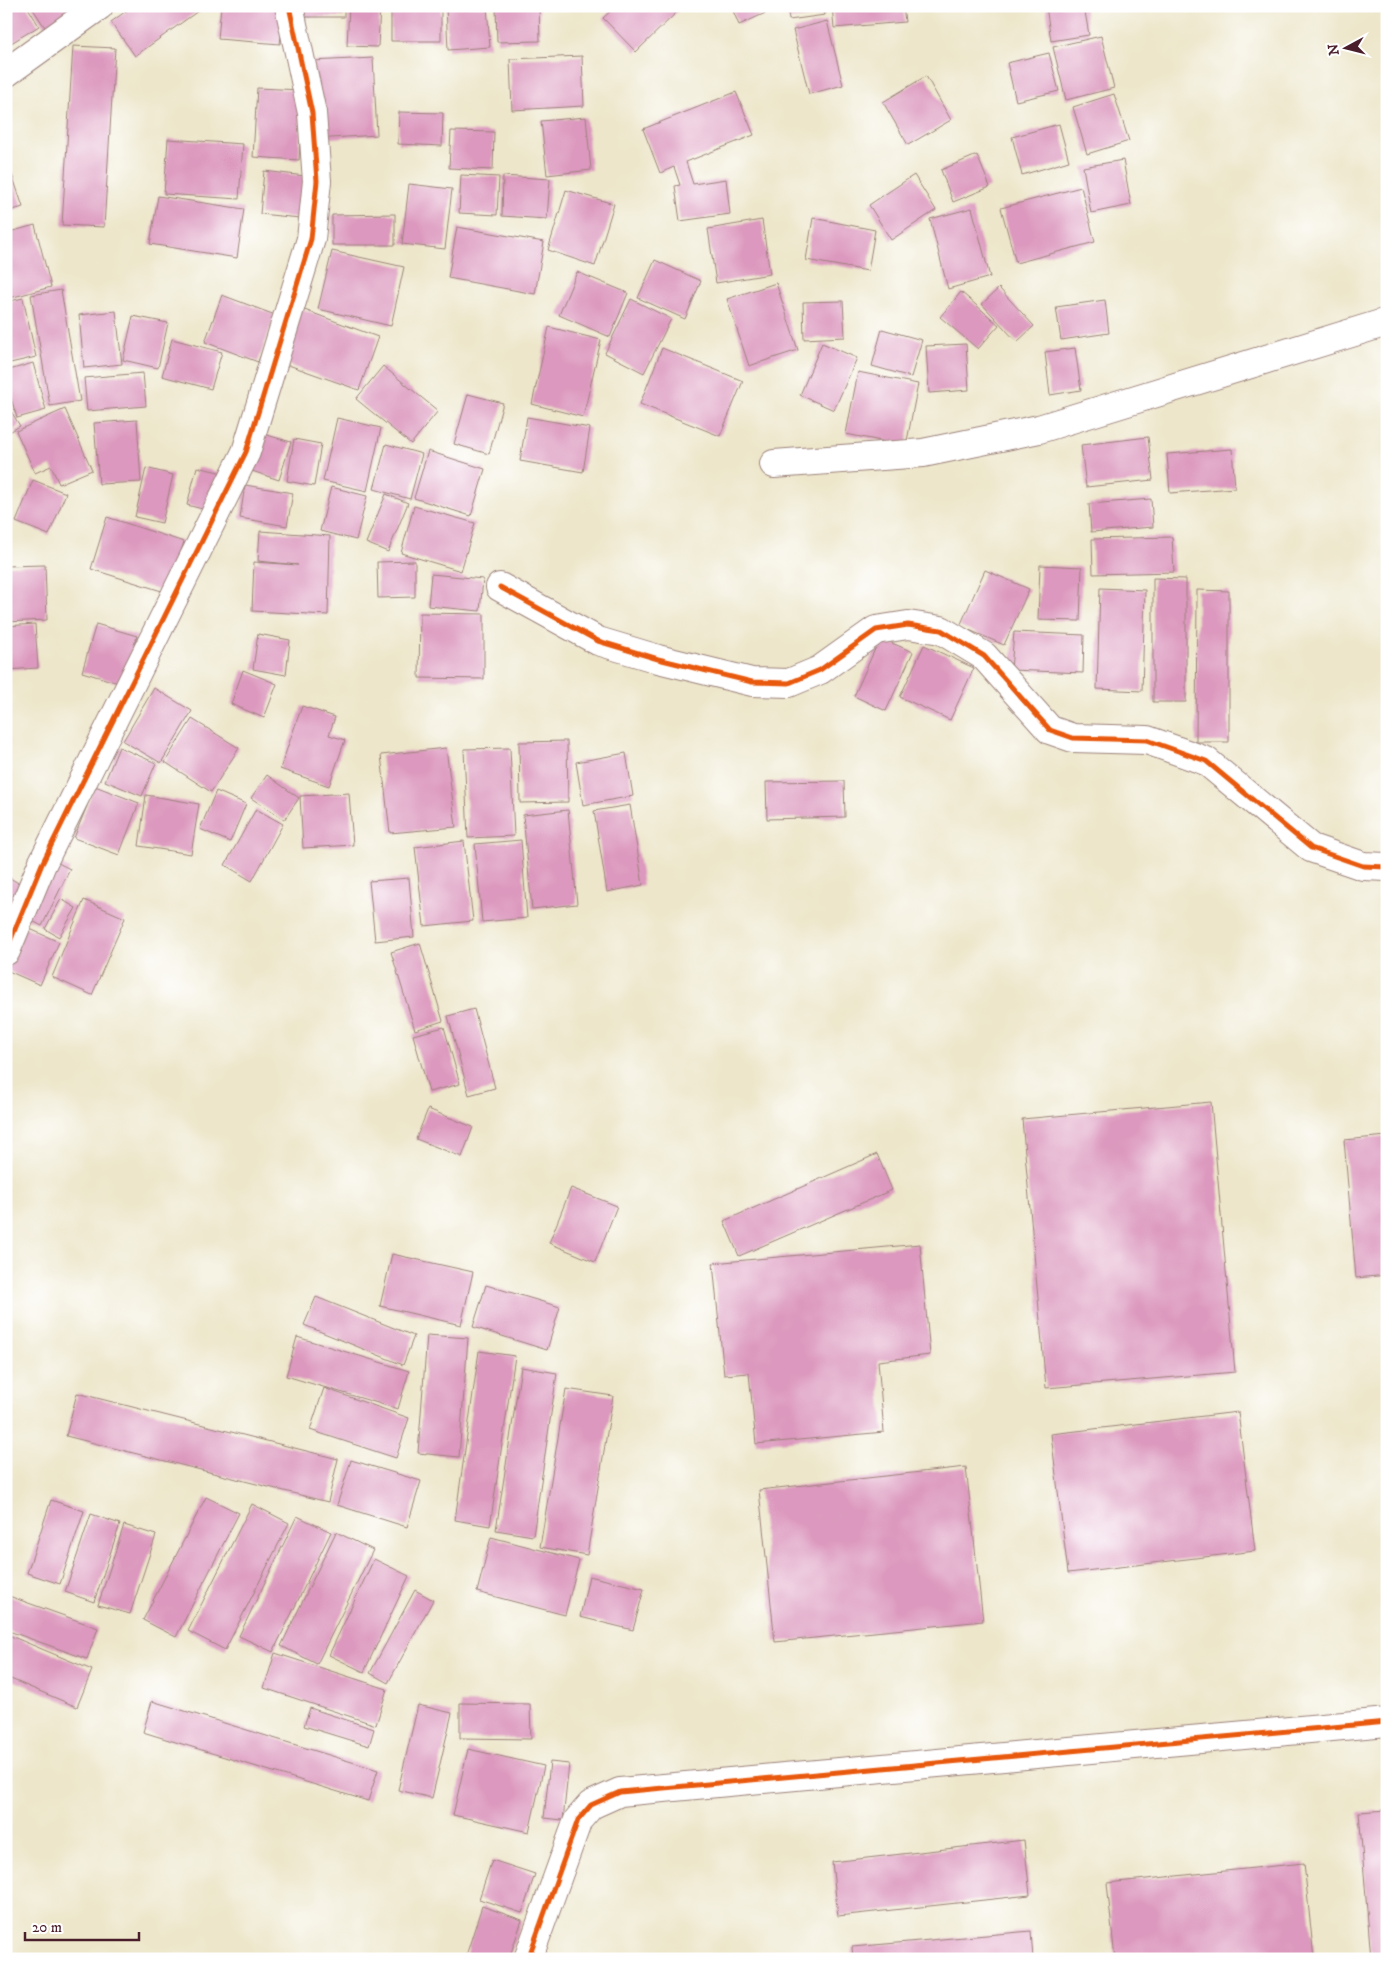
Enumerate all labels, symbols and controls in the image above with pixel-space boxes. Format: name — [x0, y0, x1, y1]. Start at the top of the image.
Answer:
north arrow — [1320, 22, 1370, 72]
text: N — [1324, 42, 1344, 56]
scale bar — [25, 1910, 139, 1942]
text: 20 m — [32, 1918, 62, 1937]

